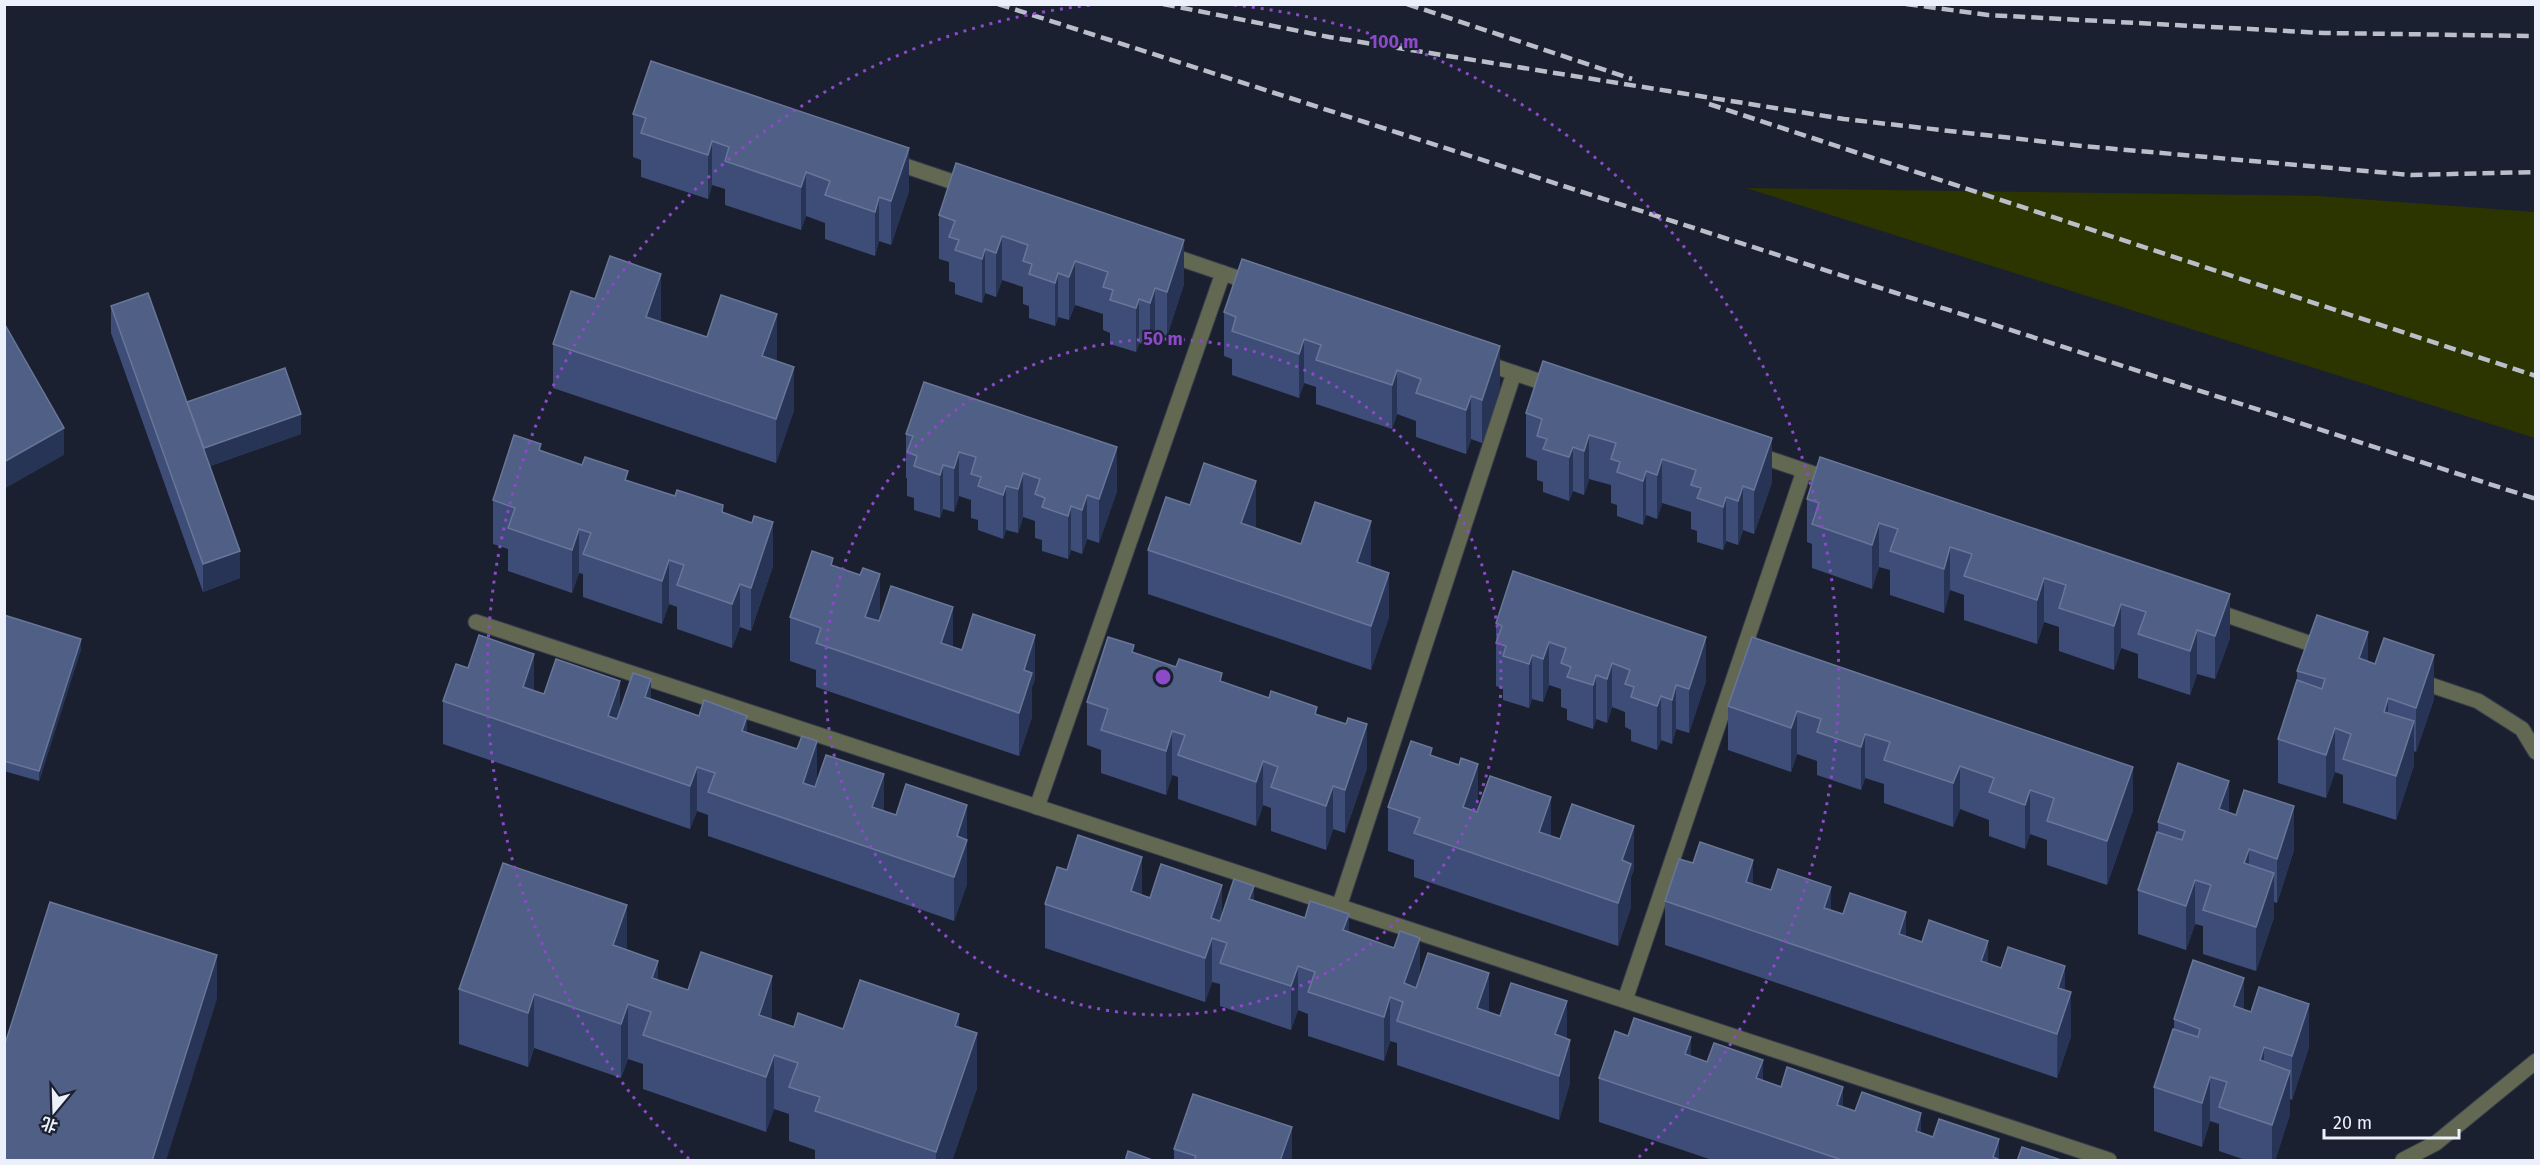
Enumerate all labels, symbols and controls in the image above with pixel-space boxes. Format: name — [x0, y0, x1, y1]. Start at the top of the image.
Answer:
text: 100 m — [1370, 31, 1418, 53]
text: 50 m — [1143, 328, 1183, 350]
centre of rings — [1153, 667, 1173, 687]
north arrow — [24, 1081, 84, 1141]
scale bar — [2324, 1102, 2459, 1140]
text: 20 m — [2333, 1112, 2372, 1134]
text: 北 — [39, 1113, 60, 1136]

